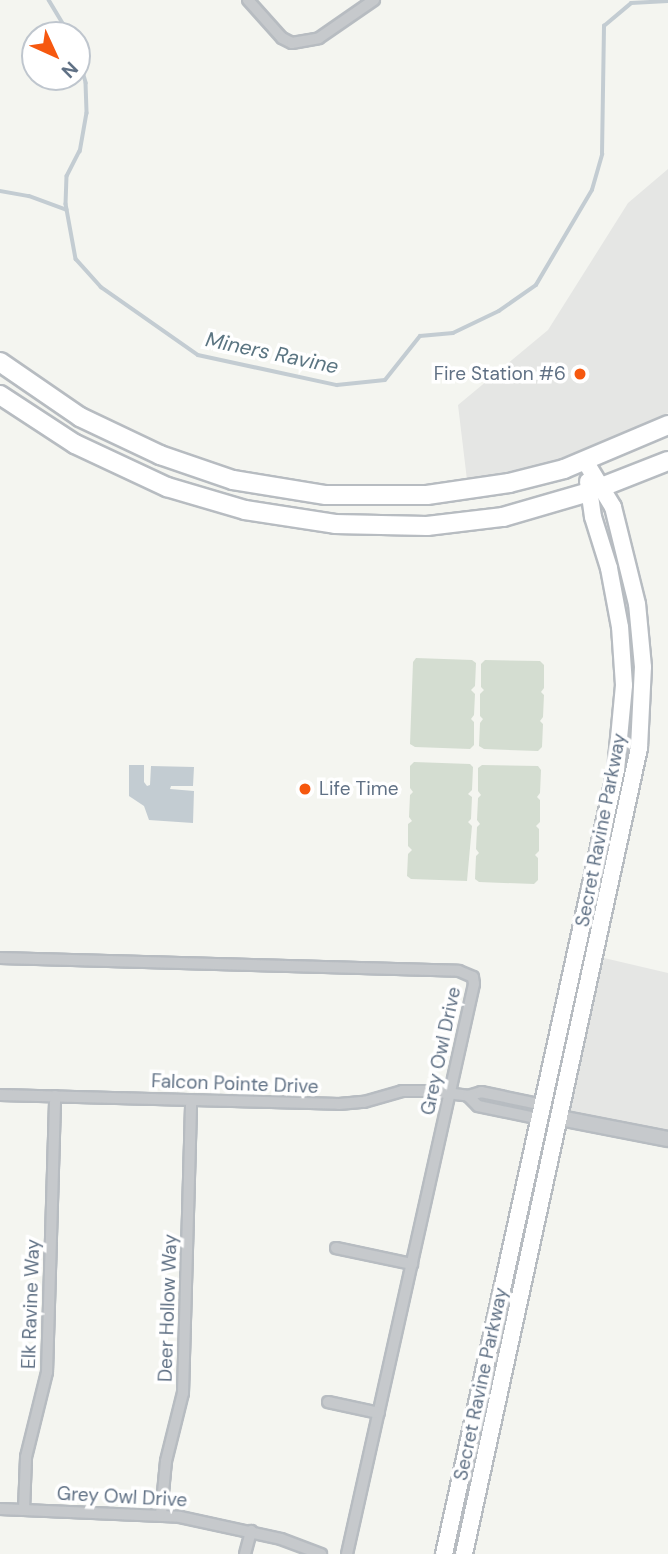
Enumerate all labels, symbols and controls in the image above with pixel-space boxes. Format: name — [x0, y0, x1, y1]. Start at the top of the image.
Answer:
north arrow — [21, 21, 91, 91]
text: N — [56, 56, 84, 84]
water label: Miners Ravine — [203, 327, 341, 379]
place label: Fire Station #6 — [434, 363, 566, 385]
marker: Fire Station #6 — [572, 366, 588, 382]
street label: Secret Ravine Parkway — [571, 731, 631, 929]
place label: Life Time — [319, 778, 398, 800]
marker: Life Time — [297, 781, 313, 797]
street label: Grey Owl Drive — [416, 985, 466, 1117]
street label: Falcon Pointe Drive — [151, 1070, 319, 1098]
street label: Deer Hollow Way — [154, 1234, 182, 1382]
street label: Elk Ravine Way — [17, 1239, 45, 1369]
street label: Secret Ravine Parkway — [449, 1285, 513, 1483]
street label: Grey Owl Drive — [56, 1482, 188, 1512]

